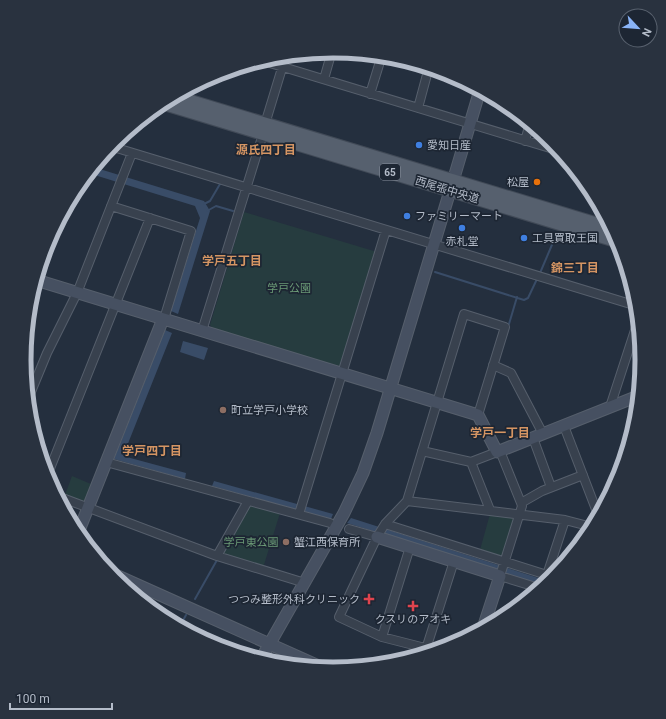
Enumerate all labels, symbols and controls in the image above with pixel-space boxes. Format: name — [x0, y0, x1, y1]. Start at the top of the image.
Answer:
north arrow — [618, 8, 658, 48]
text: N — [639, 26, 654, 39]
place label: 愛知日産 — [427, 139, 471, 152]
marker: 愛知日産 — [414, 140, 424, 150]
district label: 源氏四丁目 — [236, 143, 296, 157]
road number: 65 — [380, 164, 400, 180]
street label: 西尾張中央道 — [414, 174, 480, 206]
place label: 松屋 — [507, 176, 529, 189]
marker: 松屋 — [532, 177, 542, 187]
place label: ファミリーマート — [415, 210, 503, 223]
marker: ファミリーマート — [402, 211, 412, 221]
marker: 赤札堂 — [457, 223, 467, 233]
place label: 工具買取王国 — [532, 232, 598, 245]
marker: 工具買取王国 — [519, 233, 529, 243]
place label: 赤札堂 — [446, 235, 479, 248]
district label: 学戸五丁目 — [202, 254, 262, 268]
district label: 錦三丁目 — [550, 261, 599, 275]
park label: 学戸公園 — [267, 282, 311, 295]
place label: 町立学戸小学校 — [231, 404, 308, 417]
marker: 町立学戸小学校 — [218, 405, 228, 415]
district label: 学戸一丁目 — [470, 426, 530, 440]
district label: 学戸四丁目 — [122, 444, 182, 458]
park label: 学戸東公園 — [224, 536, 279, 549]
place label: 蟹江西保育所 — [294, 536, 361, 549]
marker: 蟹江西保育所 — [281, 537, 291, 547]
place label: つつみ整形外科クリニック — [228, 593, 360, 606]
marker: つつみ整形外科クリニック — [363, 593, 375, 605]
marker: クスリのアオキ — [408, 601, 418, 611]
place label: クスリのアオキ — [375, 613, 451, 626]
scale bar — [10, 685, 112, 711]
text: 100 m — [16, 692, 50, 706]

